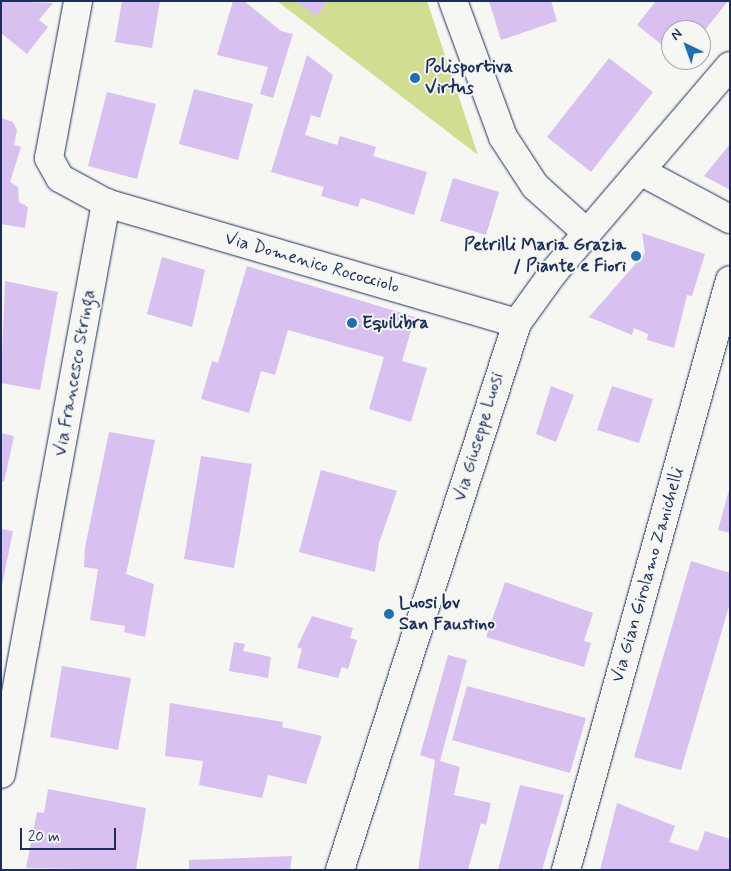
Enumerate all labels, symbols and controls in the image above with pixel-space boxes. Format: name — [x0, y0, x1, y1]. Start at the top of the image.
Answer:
north arrow — [661, 20, 711, 70]
text: N — [667, 25, 686, 44]
place label: Polisportiva Virtus — [425, 57, 513, 100]
marker: Polisportiva Virtus — [409, 72, 421, 84]
street label: Via Domenico Rococciolo — [221, 227, 403, 299]
place label: Petrilli Maria Grazia / Piante e Fiori — [464, 235, 626, 278]
marker: Petrilli Maria Grazia / Piante e Fiori — [630, 250, 642, 262]
street label: Via Francesco Stringa — [50, 289, 100, 457]
place label: Equilibra — [362, 312, 429, 334]
marker: Equilibra — [346, 317, 358, 329]
street label: Via Giuseppe Luosi — [449, 369, 509, 505]
street label: Via Gian Girolamo Zanichelli — [607, 466, 689, 684]
place label: Luosi bv San Faustino — [399, 593, 490, 636]
marker: Luosi bv San Faustino — [383, 608, 395, 620]
scale bar — [22, 818, 119, 850]
text: 20 m — [28, 827, 60, 847]

